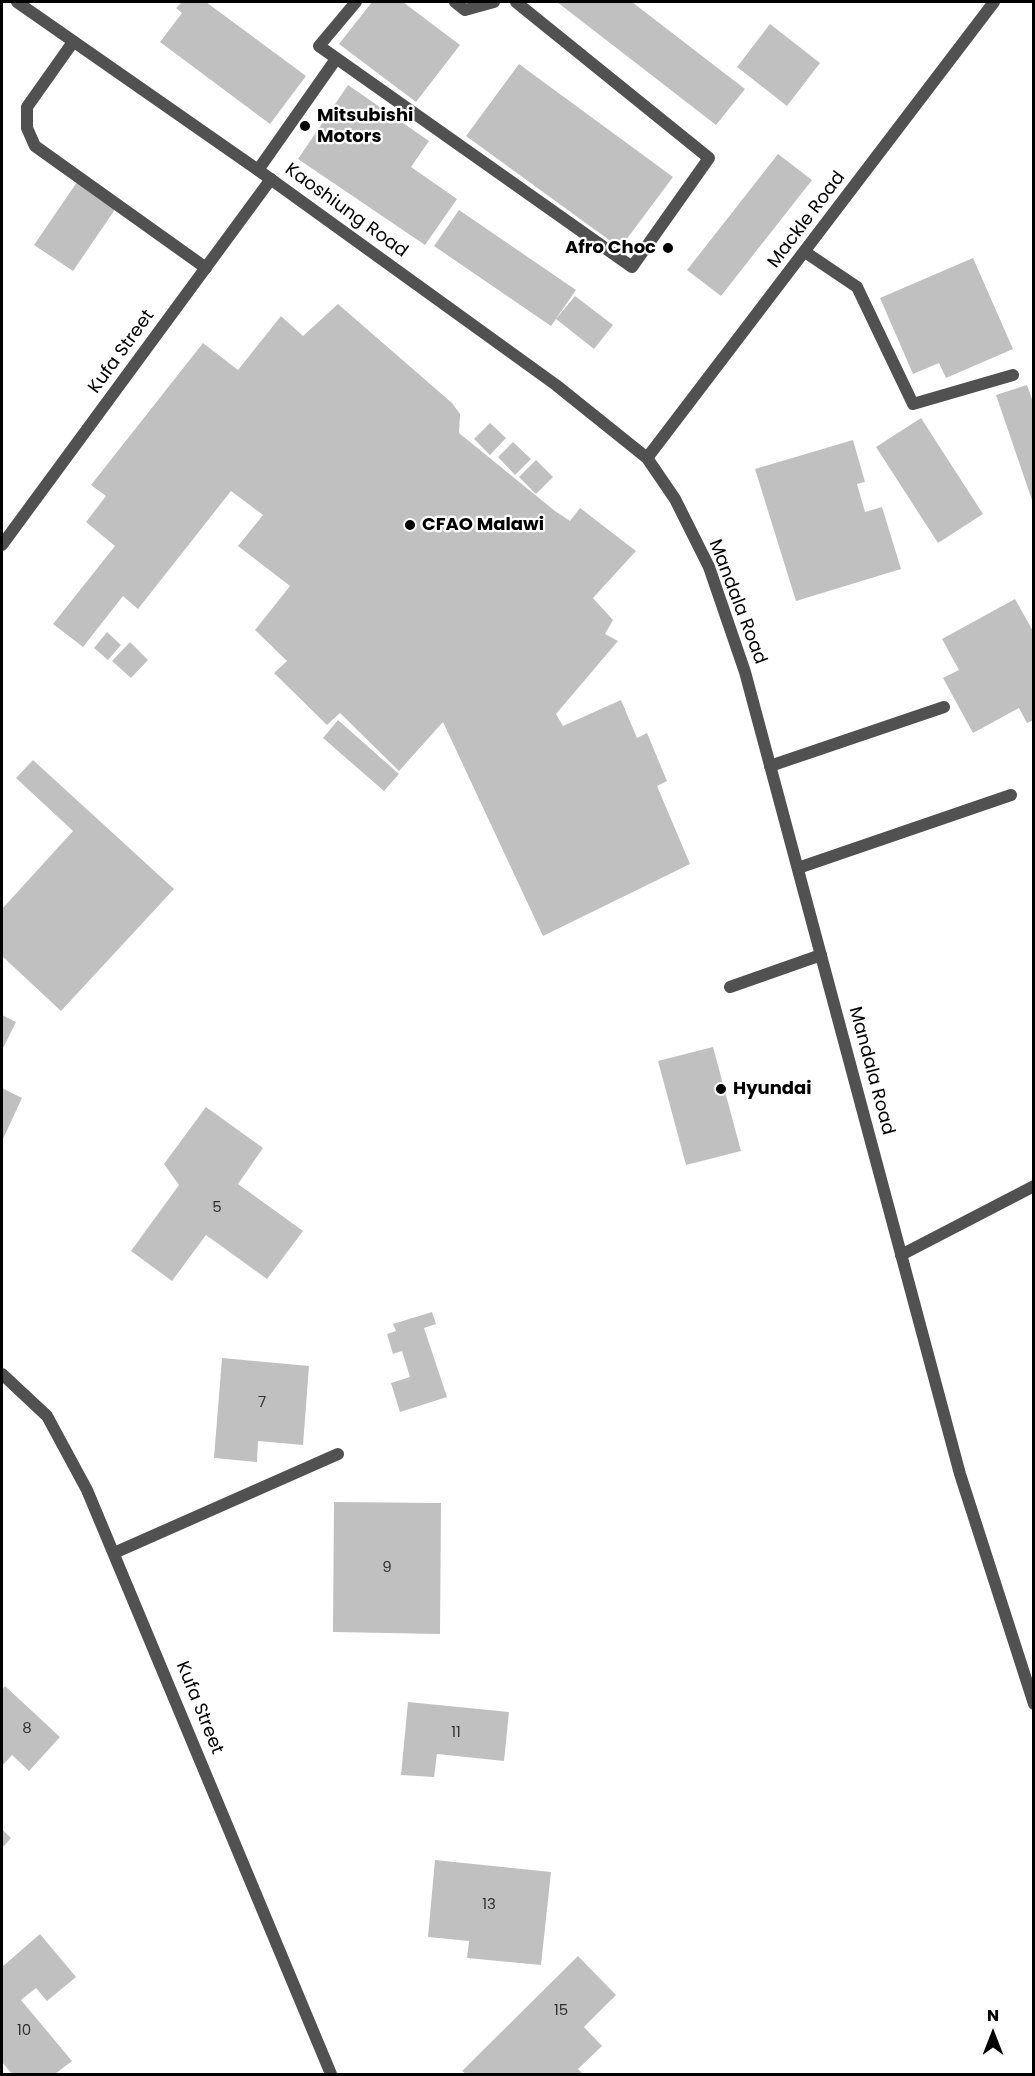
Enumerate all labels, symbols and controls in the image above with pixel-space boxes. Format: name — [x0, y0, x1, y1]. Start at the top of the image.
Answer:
place label: Mitsubishi Motors — [317, 105, 413, 148]
marker: Mitsubishi Motors — [298, 119, 312, 133]
street label: Kaoshiung Road — [280, 159, 412, 263]
street label: Mackle Road — [764, 168, 850, 272]
place label: Afro Choc — [565, 237, 656, 259]
marker: Afro Choc — [661, 241, 675, 255]
street label: Kufa Street — [84, 306, 160, 398]
place label: CFAO Malawi — [422, 514, 544, 536]
marker: CFAO Malawi — [403, 518, 417, 532]
street label: Mandala Road — [703, 537, 771, 667]
street label: Mandala Road — [844, 1005, 898, 1137]
place label: Hyundai — [733, 1078, 812, 1100]
marker: Hyundai — [714, 1082, 728, 1096]
house number: 5 — [212, 1199, 222, 1217]
house number: 7 — [258, 1394, 266, 1412]
house number: 9 — [382, 1559, 392, 1577]
street label: Kufa Street — [171, 1659, 227, 1757]
house number: 8 — [22, 1720, 32, 1738]
house number: 11 — [451, 1724, 461, 1742]
house number: 13 — [482, 1896, 496, 1914]
house number: 15 — [554, 2002, 568, 2020]
north arrow — [963, 2004, 1023, 2064]
text: N — [987, 2004, 999, 2027]
house number: 10 — [17, 2022, 31, 2040]

